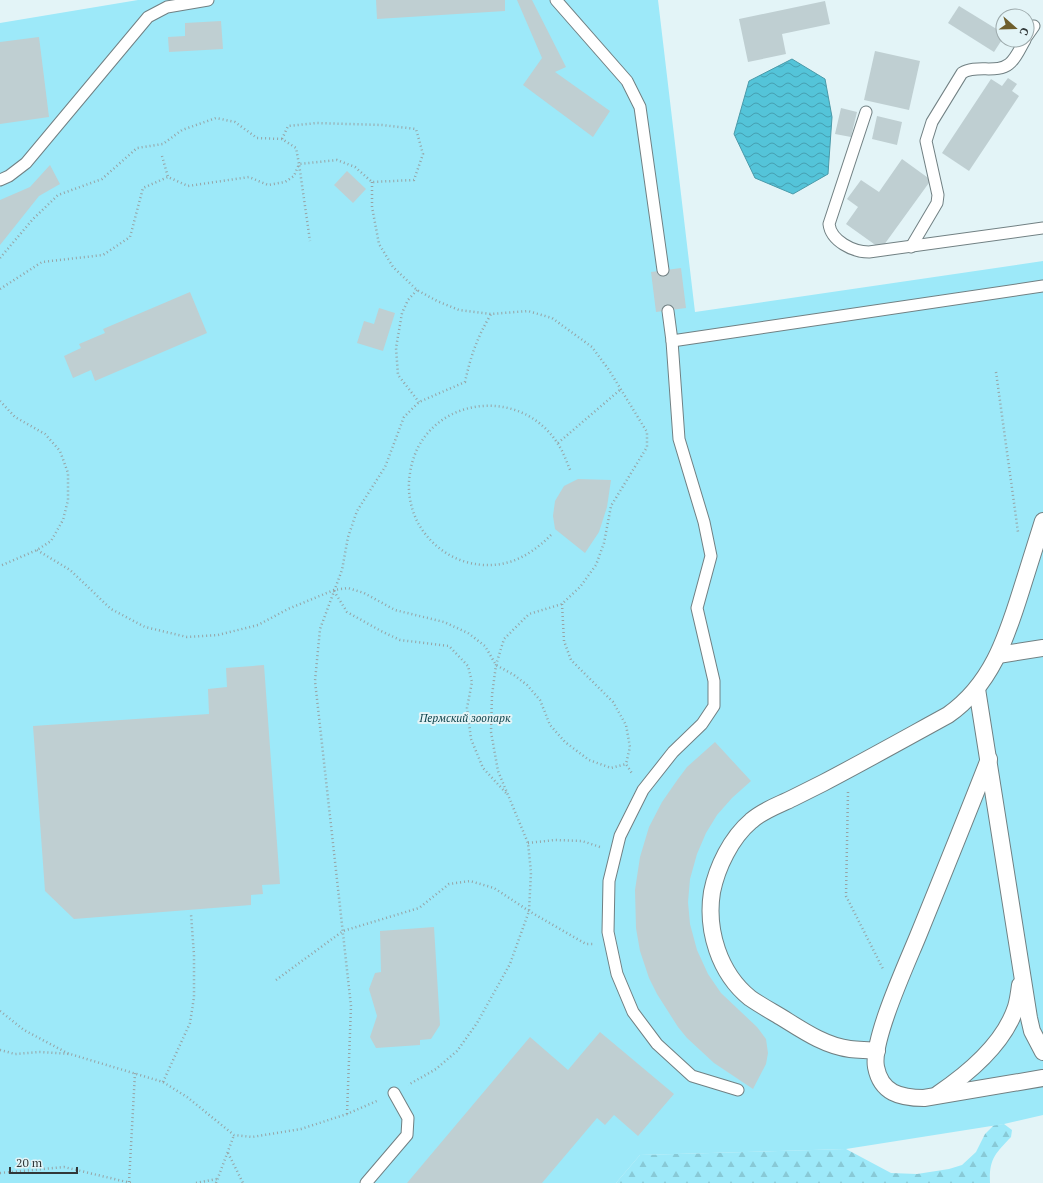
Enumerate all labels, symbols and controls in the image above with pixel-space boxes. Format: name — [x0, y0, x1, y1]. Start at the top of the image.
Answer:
north arrow — [995, 8, 1035, 48]
text: С — [1017, 26, 1032, 37]
park label: Пермский зоопарк — [418, 711, 511, 725]
scale bar — [10, 1149, 77, 1175]
text: 20 m — [16, 1155, 43, 1170]

